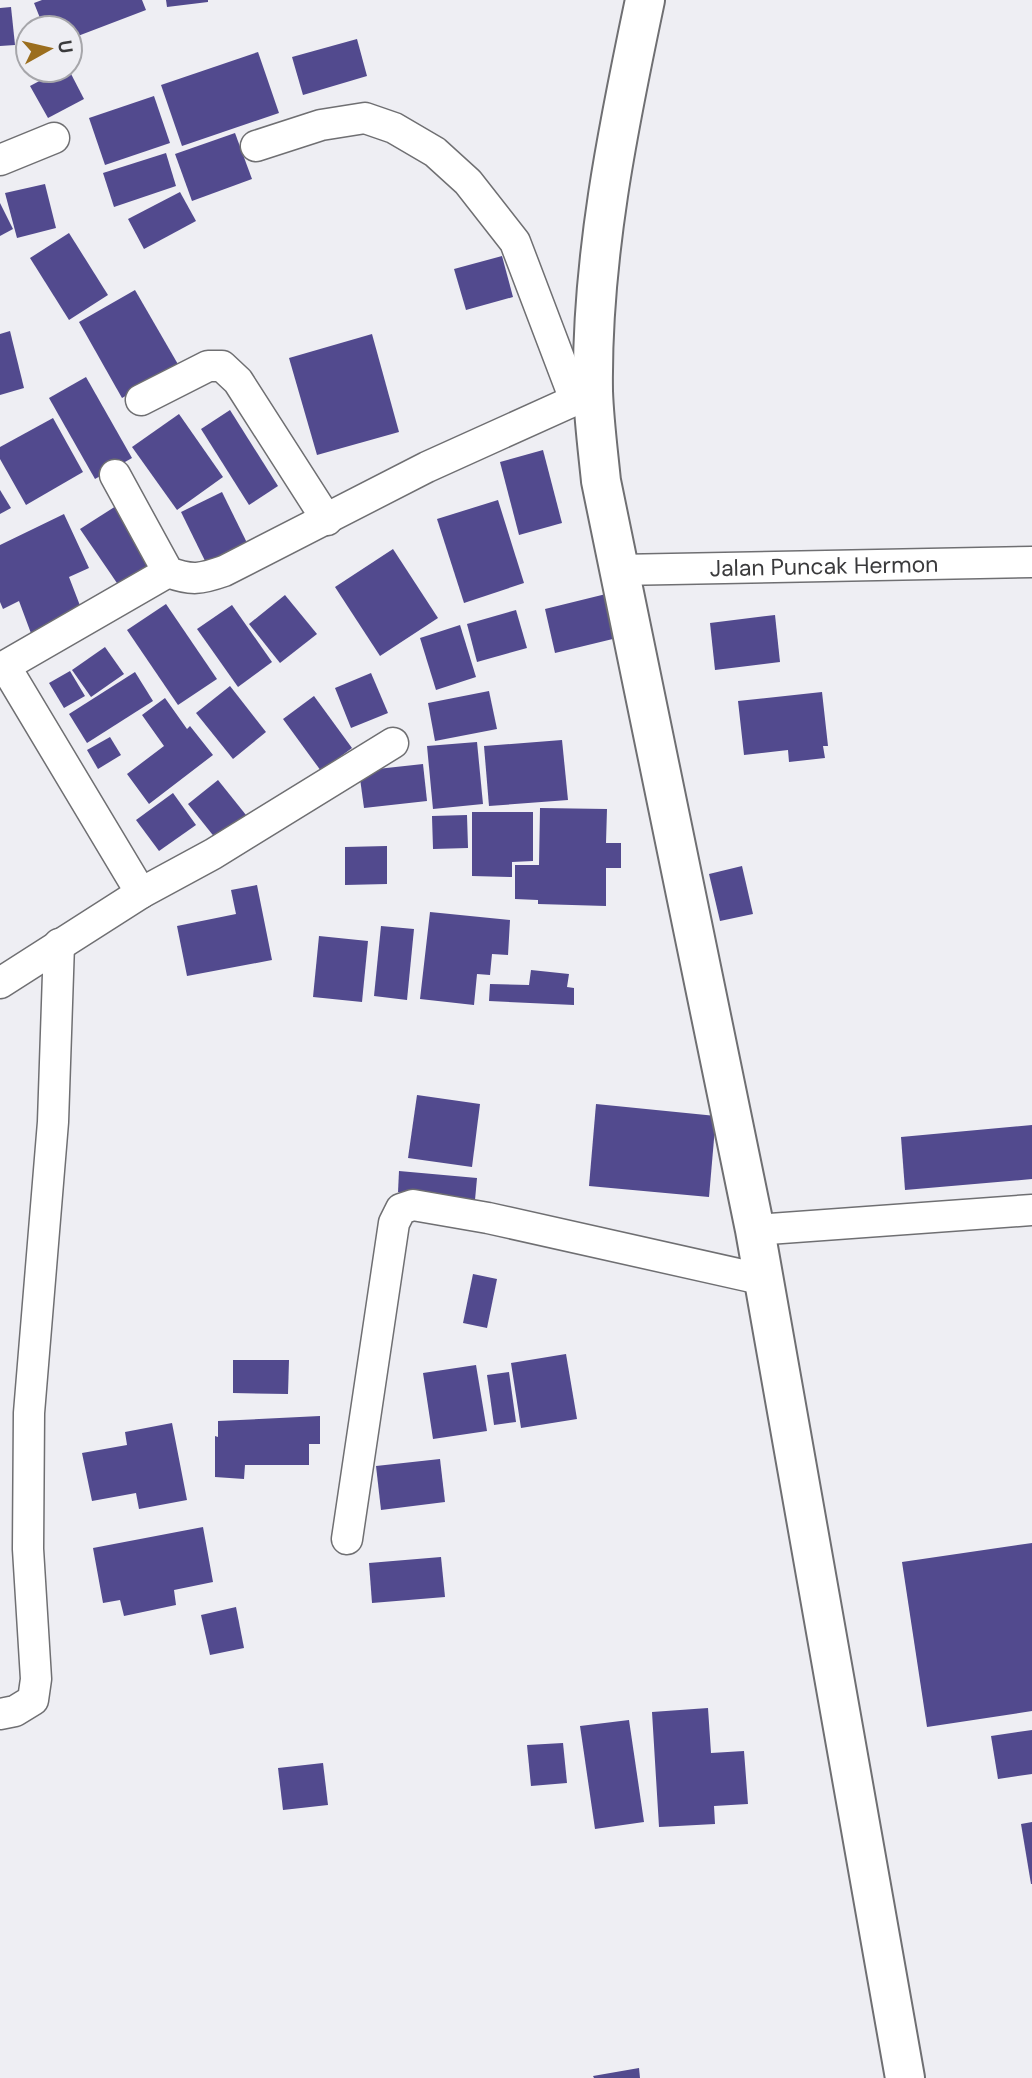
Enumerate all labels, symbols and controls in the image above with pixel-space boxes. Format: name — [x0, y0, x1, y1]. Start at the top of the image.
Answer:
north arrow — [14, 14, 84, 84]
text: U — [52, 39, 79, 55]
street label: Jalan Puncak Hermon — [709, 549, 939, 583]

